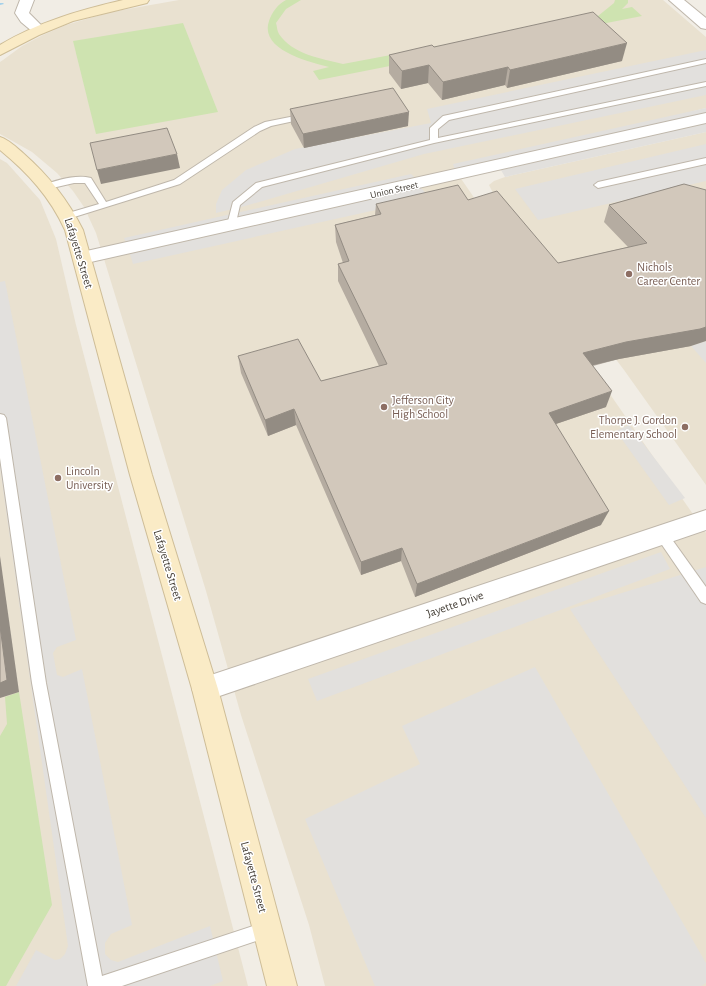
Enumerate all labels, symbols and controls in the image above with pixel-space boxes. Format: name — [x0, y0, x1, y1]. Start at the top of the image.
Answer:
street label: Union Street — [369, 179, 420, 200]
street label: Lafayette Street — [62, 216, 95, 290]
place label: Nichols Career Center — [637, 261, 700, 287]
marker: Nichols Career Center — [624, 269, 634, 279]
place label: Jefferson City High School — [392, 394, 454, 420]
marker: Jefferson City High School — [379, 402, 389, 412]
place label: Thorpe J. Gordon Elementary School — [590, 414, 677, 441]
marker: Thorpe J. Gordon Elementary School — [680, 422, 690, 432]
place label: Lincoln University — [66, 465, 113, 492]
marker: Lincoln University — [53, 473, 63, 483]
street label: Lafayette Street — [151, 528, 184, 602]
street label: Jayette Drive — [425, 589, 485, 620]
street label: Lafayette Street — [238, 840, 269, 914]

